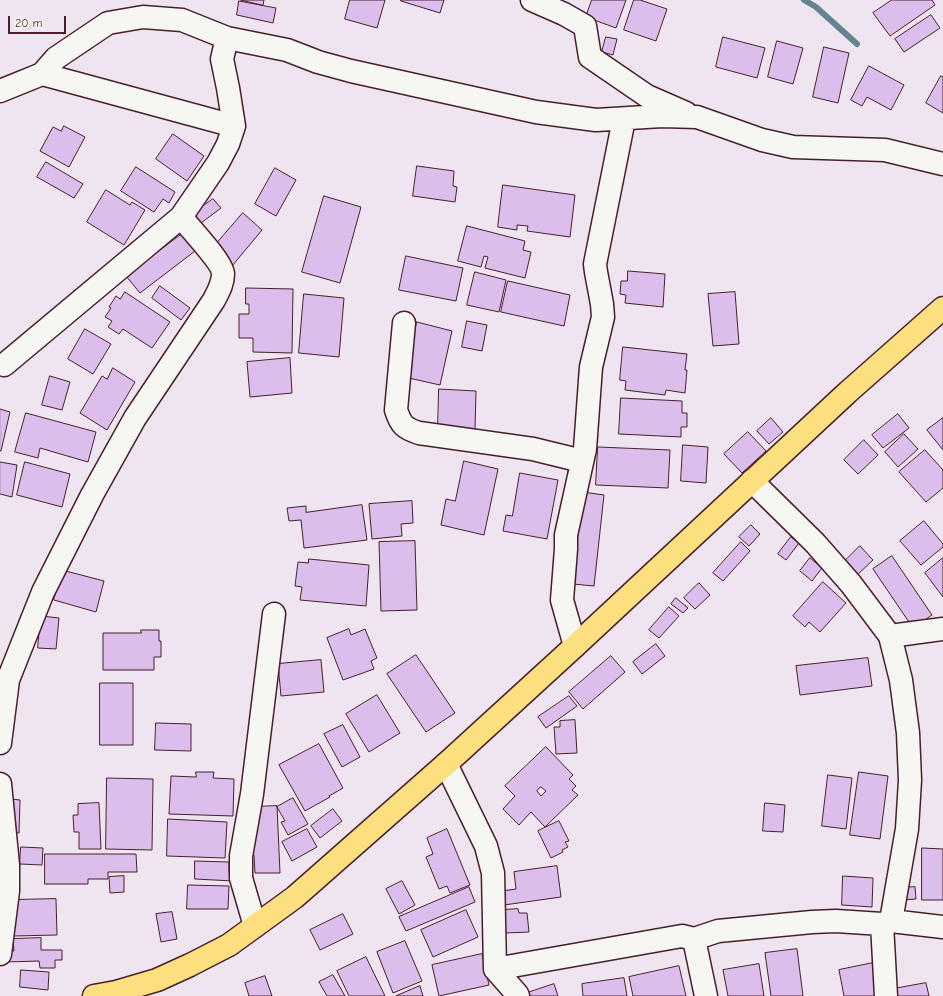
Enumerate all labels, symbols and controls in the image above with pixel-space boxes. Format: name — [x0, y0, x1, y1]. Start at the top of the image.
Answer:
scale bar — [10, 8, 68, 34]
text: 20 m — [15, 16, 43, 30]

